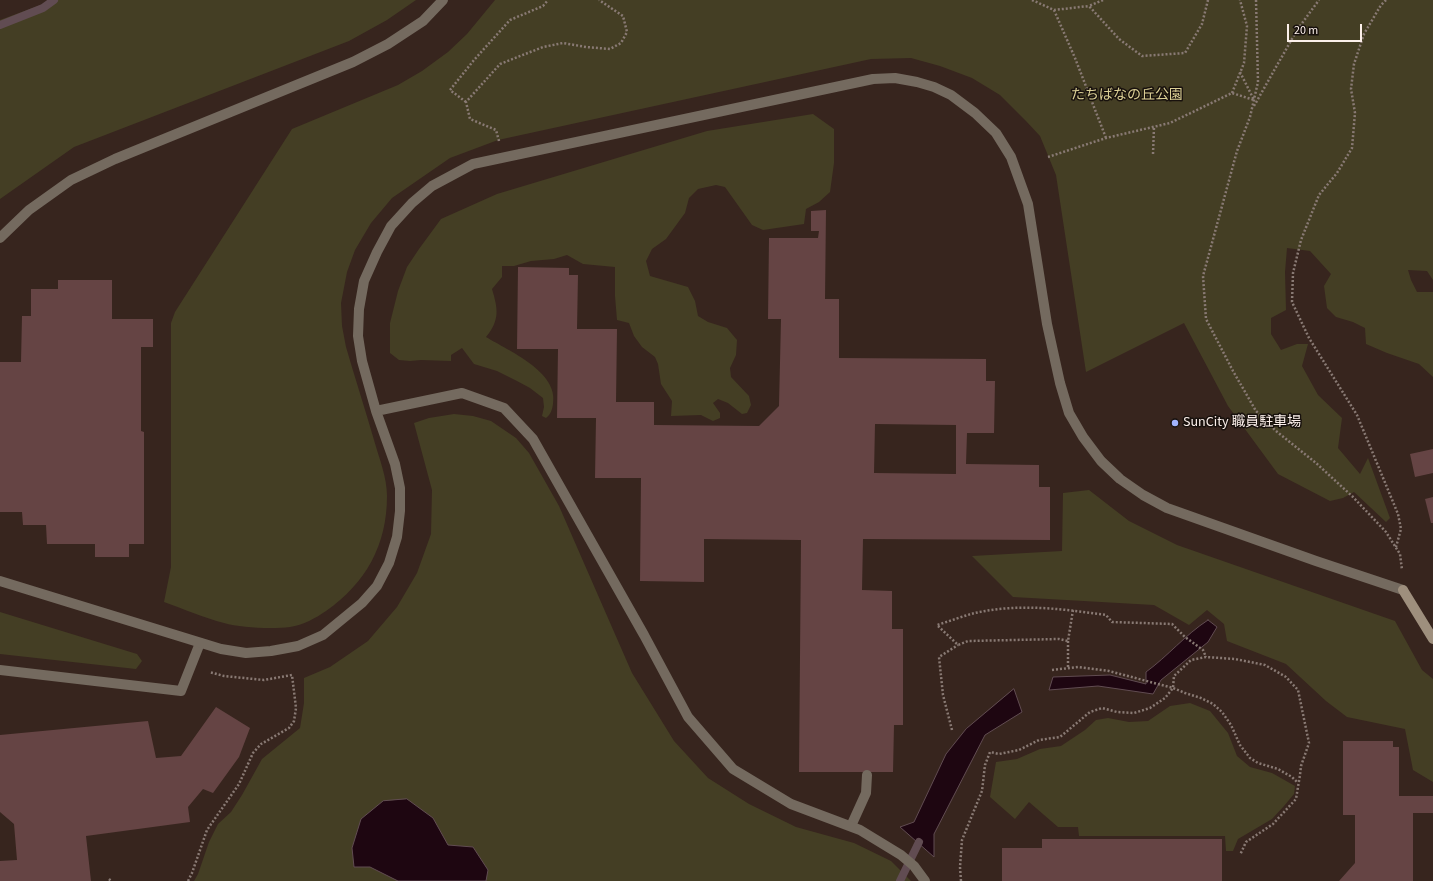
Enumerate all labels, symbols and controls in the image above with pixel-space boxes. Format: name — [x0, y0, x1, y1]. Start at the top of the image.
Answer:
scale bar — [1289, 16, 1364, 42]
text: 20 m — [1294, 22, 1318, 39]
park label: たちばなの丘公園 — [1071, 88, 1183, 104]
place label: SunCity 職員駐車場 — [1183, 415, 1301, 431]
marker: SunCity 職員駐車場 — [1170, 418, 1180, 428]

